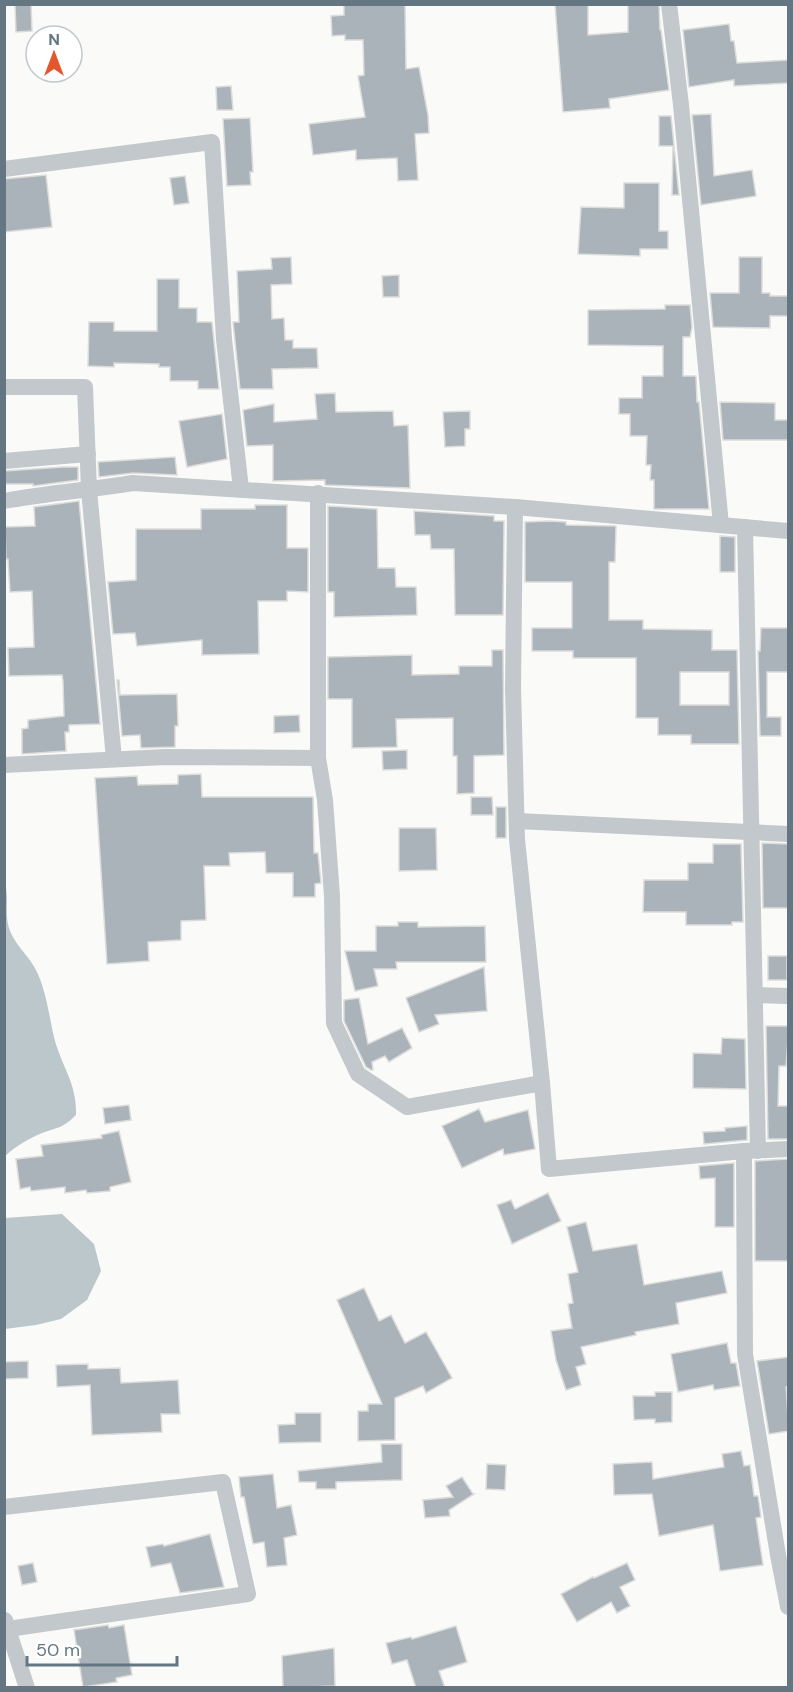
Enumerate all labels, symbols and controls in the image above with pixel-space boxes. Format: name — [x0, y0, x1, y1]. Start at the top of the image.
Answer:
north arrow — [24, 24, 84, 84]
text: N — [48, 29, 60, 50]
scale bar — [27, 1629, 177, 1667]
text: 50 m — [36, 1638, 80, 1662]

